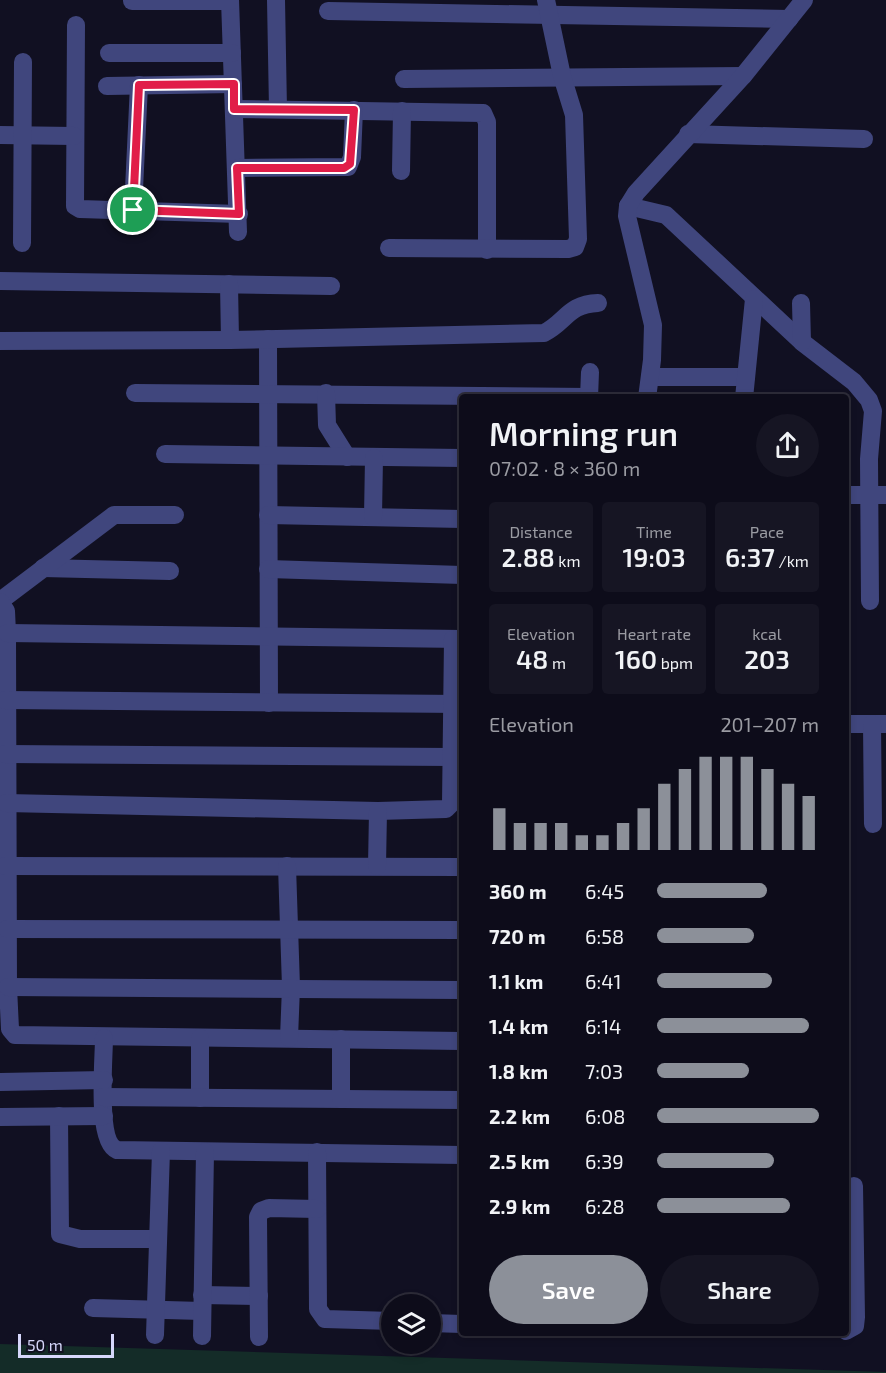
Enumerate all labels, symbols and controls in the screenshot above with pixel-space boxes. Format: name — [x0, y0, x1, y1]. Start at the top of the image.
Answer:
pin — [107, 184, 158, 235]
icon: arrive — [116, 193, 149, 226]
text: Morning run — [489, 413, 678, 453]
button: share — [756, 414, 819, 477]
text: 07:02 · 8 × 360 m — [489, 456, 640, 480]
text: Distance — [509, 522, 573, 541]
text: Time — [636, 522, 672, 541]
text: Pace — [750, 522, 784, 541]
text: 2.88 — [502, 541, 555, 572]
text: 19:03 — [622, 541, 686, 572]
text: 6:37 — [725, 541, 775, 572]
text: km — [555, 551, 580, 570]
text: /km — [775, 551, 809, 570]
text: Elevation — [507, 624, 575, 643]
text: Heart rate — [617, 624, 691, 643]
text: kcal — [752, 624, 782, 643]
text: 48 — [516, 643, 548, 674]
text: 160 — [615, 643, 657, 674]
text: 203 — [744, 643, 790, 674]
text: m — [548, 653, 566, 672]
text: bpm — [657, 653, 693, 672]
text: Elevation — [489, 712, 574, 736]
text: 201–207 m — [720, 712, 819, 736]
text: 360 m — [489, 879, 547, 903]
text: 6:45 — [585, 879, 624, 903]
text: 720 m — [489, 924, 546, 948]
text: 6:58 — [585, 924, 624, 948]
text: 1.1 km — [489, 969, 543, 993]
text: 6:41 — [585, 969, 621, 993]
text: 1.4 km — [489, 1014, 548, 1038]
text: 6:14 — [585, 1014, 621, 1038]
text: 1.8 km — [489, 1059, 548, 1083]
text: 7:03 — [585, 1059, 623, 1083]
text: 2.2 km — [489, 1104, 550, 1128]
text: 6:08 — [585, 1104, 625, 1128]
text: 2.5 km — [489, 1149, 550, 1173]
text: 6:39 — [585, 1149, 624, 1173]
text: 2.9 km — [489, 1194, 550, 1218]
text: 6:28 — [585, 1194, 625, 1218]
button: Save — [489, 1255, 648, 1324]
button: Share — [660, 1255, 819, 1324]
map controls — [381, 1294, 441, 1354]
button: layers — [381, 1294, 441, 1354]
scale bar — [18, 1331, 114, 1358]
text: 50 m — [27, 1335, 63, 1354]

